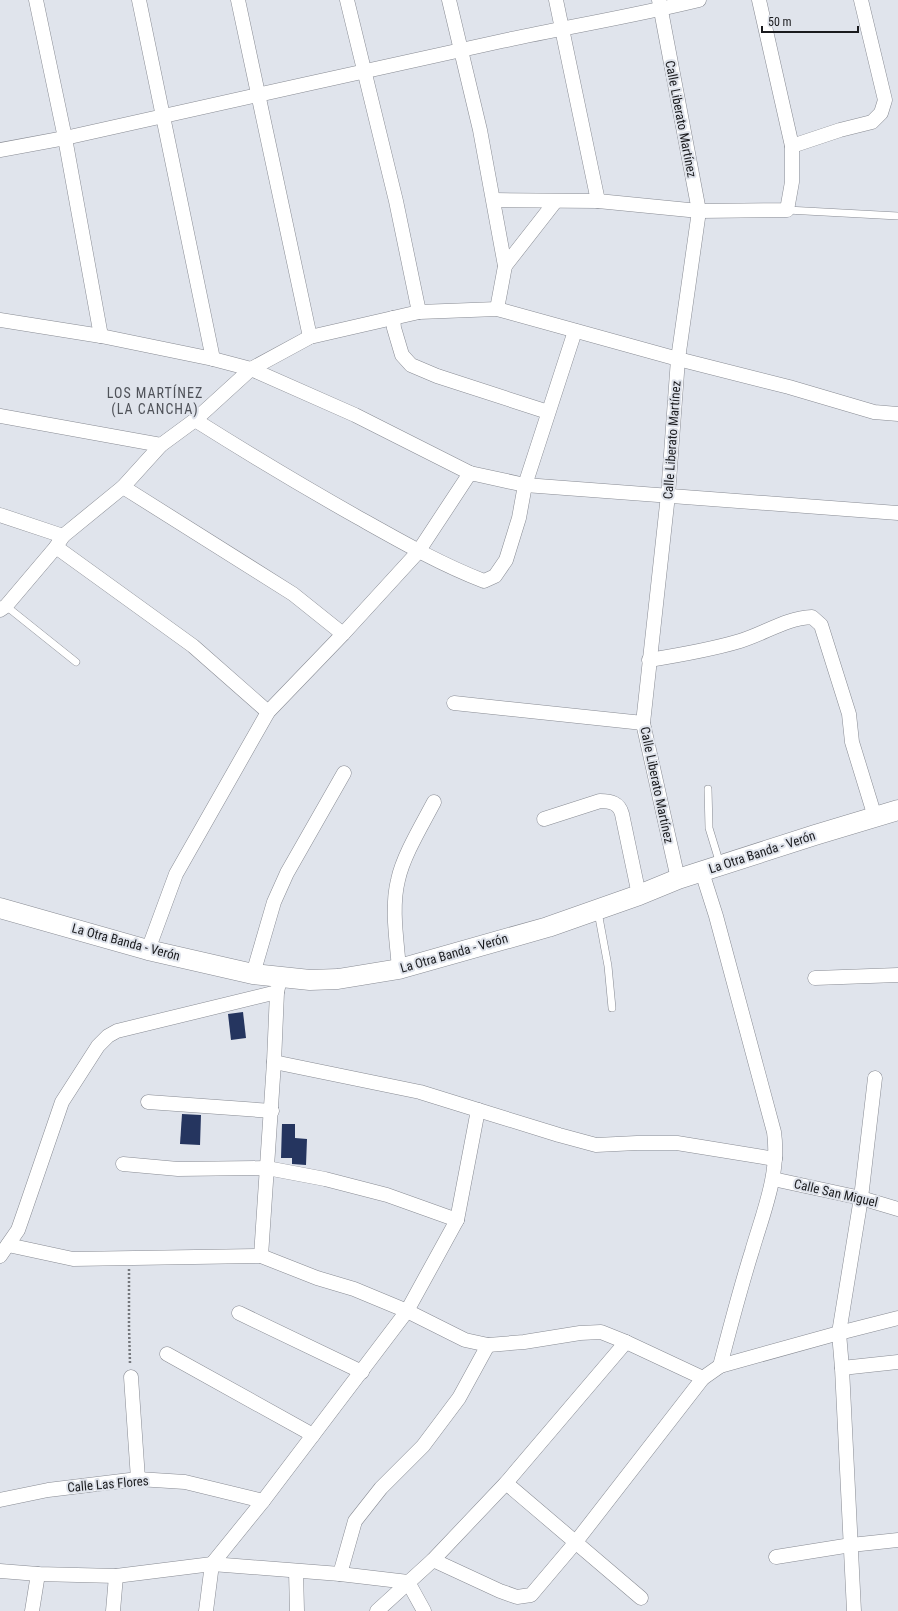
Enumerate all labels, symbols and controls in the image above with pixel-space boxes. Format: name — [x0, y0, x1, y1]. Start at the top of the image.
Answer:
scale bar — [762, 8, 858, 34]
text: 50 m — [768, 15, 792, 29]
street label: Calle Liberato Martínez — [662, 59, 700, 179]
street label: Calle Liberato Martínez — [660, 380, 684, 500]
district label: LOS MARTÍNEZ (LA CANCHA) — [107, 384, 203, 418]
street label: Calle Liberato Martínez — [637, 725, 677, 845]
street label: La Otra Banda - Verón — [707, 828, 817, 876]
street label: La Otra Banda - Verón — [70, 920, 182, 964]
street label: La Otra Banda - Verón — [398, 930, 510, 976]
street label: Calle San Miguel — [793, 1176, 879, 1210]
street label: Calle Las Flores — [67, 1473, 149, 1495]

